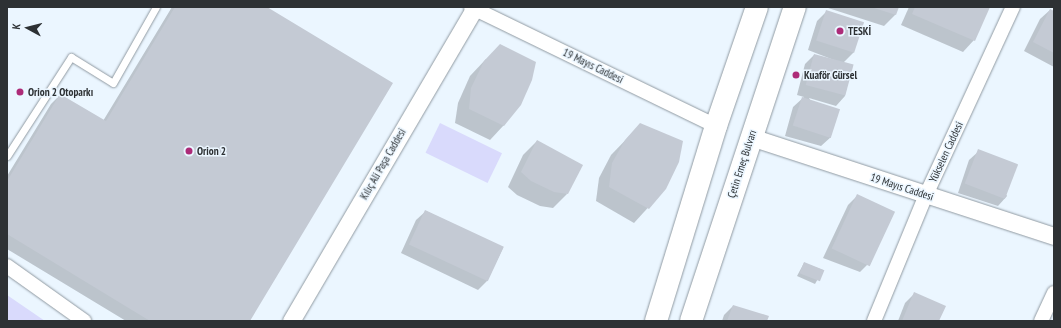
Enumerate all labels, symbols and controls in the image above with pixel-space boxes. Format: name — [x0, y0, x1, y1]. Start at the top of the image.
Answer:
north arrow — [8, 8, 48, 48]
text: K — [9, 23, 23, 30]
place label: TESKİ — [848, 24, 871, 38]
marker: TESKİ — [835, 26, 845, 36]
street label: 19 Mayıs Caddesi — [561, 46, 625, 86]
place label: Kuaför Gürsel — [804, 68, 857, 82]
marker: Kuaför Gürsel — [791, 70, 801, 80]
place label: Orion 2 Otoparkı — [28, 85, 93, 99]
marker: Orion 2 Otoparkı — [15, 87, 25, 97]
street label: Yükselen Caddesi — [926, 120, 966, 184]
street label: Kılıç Ali Paşa Caddesi — [357, 126, 409, 202]
street label: Çetin Emeç Bulvarı — [725, 128, 759, 200]
place label: Orion 2 — [197, 144, 226, 158]
marker: Orion 2 — [184, 146, 194, 156]
street label: 19 Mayıs Caddesi — [869, 171, 935, 203]

